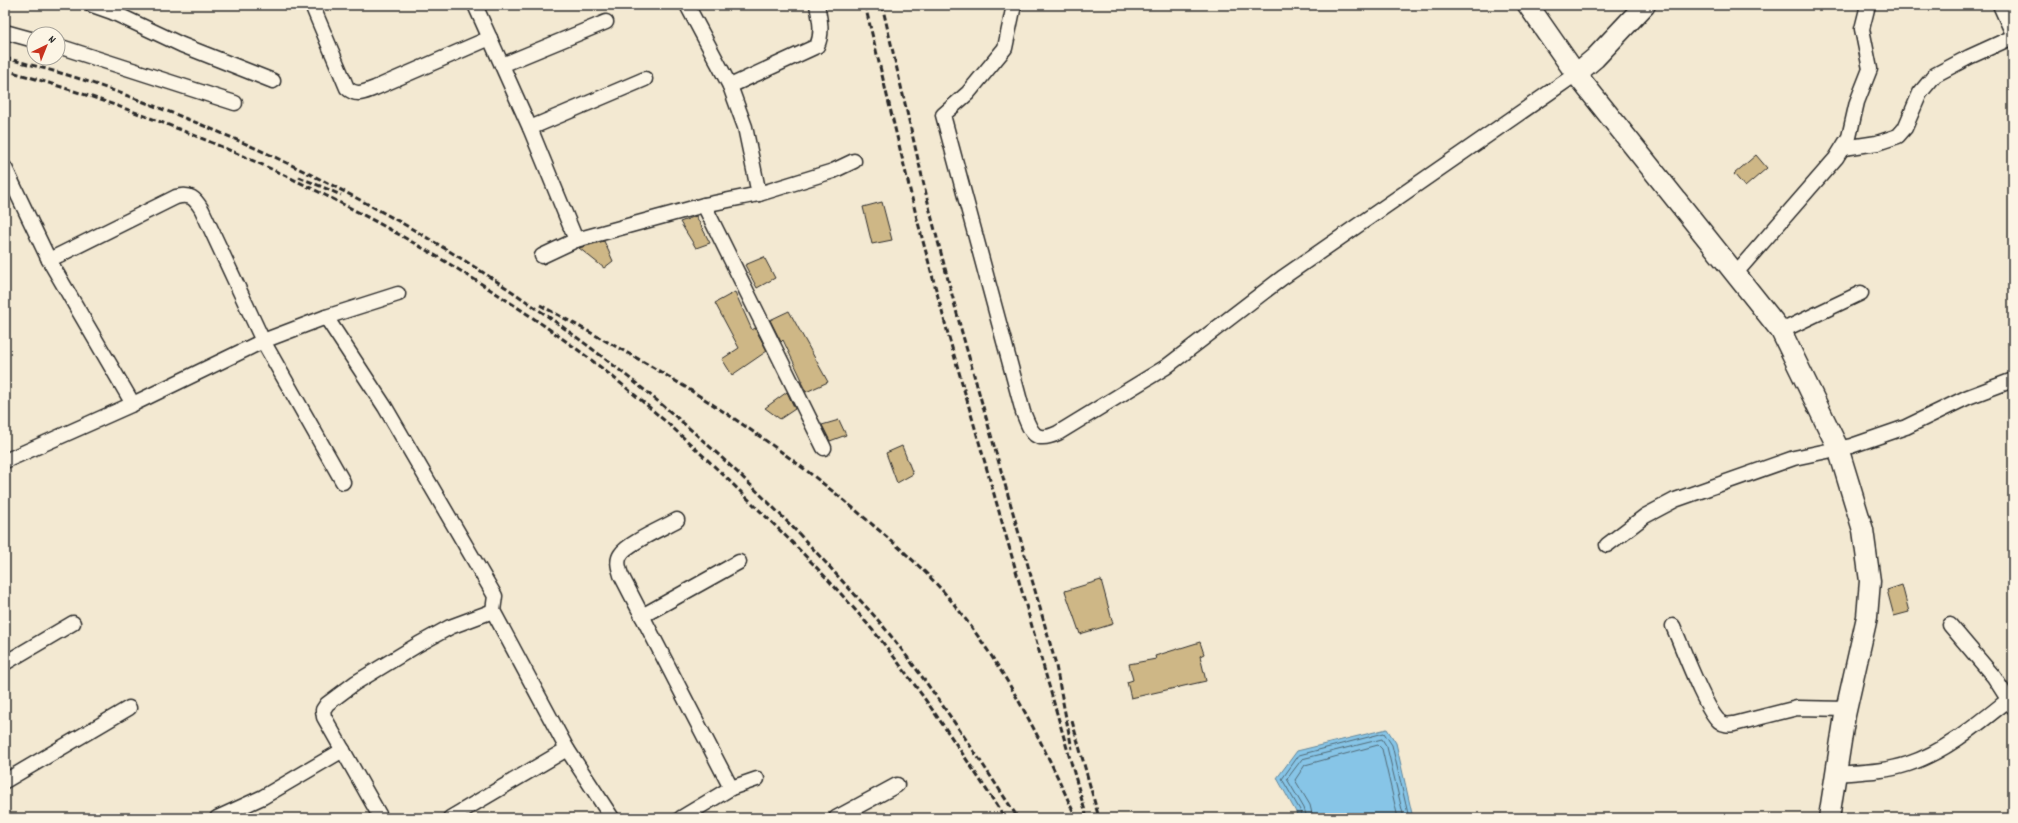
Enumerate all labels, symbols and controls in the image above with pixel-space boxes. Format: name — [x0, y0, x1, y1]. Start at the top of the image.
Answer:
north arrow — [26, 26, 66, 66]
text: N — [44, 32, 59, 48]

